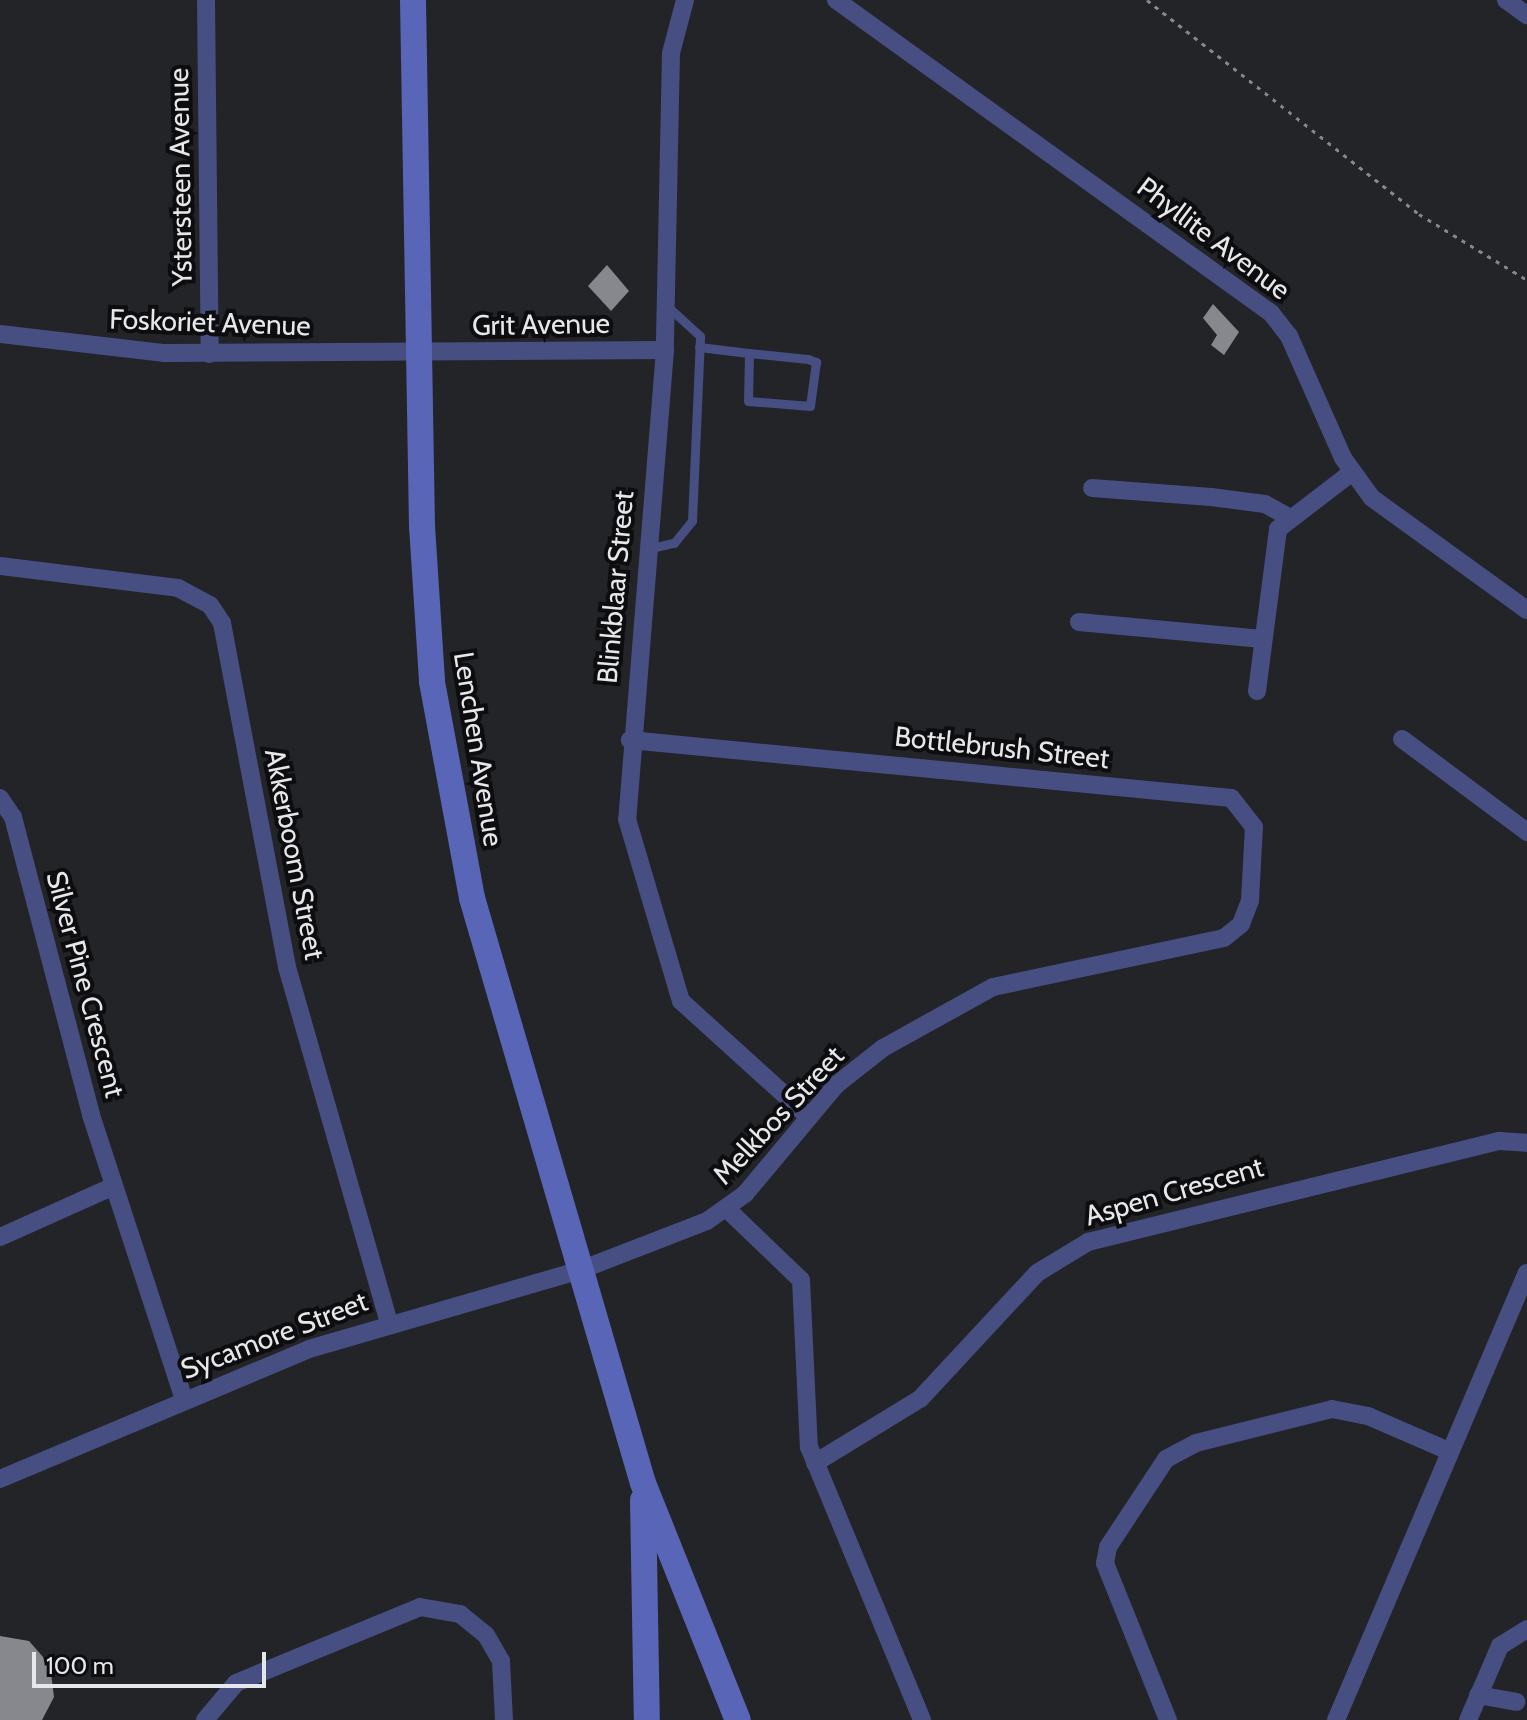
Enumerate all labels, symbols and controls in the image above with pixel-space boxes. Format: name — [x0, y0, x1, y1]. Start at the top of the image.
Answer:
street label: Ystersteen Avenue — [161, 68, 199, 286]
street label: Phyllite Avenue — [1131, 170, 1297, 306]
street label: Foskoriet Avenue — [109, 302, 311, 342]
street label: Grit Avenue — [472, 306, 610, 342]
street label: Blinkblaar Street — [590, 489, 640, 685]
street label: Lenchen Avenue — [447, 649, 511, 849]
street label: Bottlebrush Street — [893, 719, 1111, 775]
street label: Akkerboom Street — [258, 746, 332, 962]
street label: Silver Pine Crescent — [40, 867, 132, 1101]
street label: Melkbos Street — [705, 1039, 851, 1191]
street label: Aspen Crescent — [1081, 1150, 1267, 1232]
street label: Sycamore Street — [176, 1284, 372, 1386]
scale bar — [36, 1636, 270, 1686]
text: 100 m — [46, 1651, 114, 1680]

